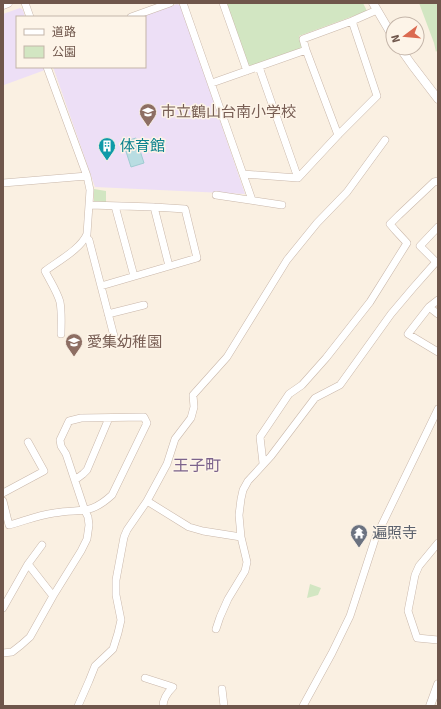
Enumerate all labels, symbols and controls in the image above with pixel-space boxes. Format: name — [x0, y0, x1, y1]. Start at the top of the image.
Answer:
legend — [16, 16, 146, 68]
north arrow — [385, 16, 425, 56]
text: 道路 — [52, 25, 76, 40]
text: N — [389, 33, 403, 44]
text: 公園 — [52, 45, 76, 60]
school or university icon: 市立鶴山台南小学校 — [138, 102, 158, 127]
place label: 市立鶴山台南小学校 — [161, 103, 296, 121]
building icon: 体育館 — [97, 136, 117, 161]
place label: 体育館 — [120, 137, 165, 155]
school or university icon: 愛集幼稚園 — [64, 332, 84, 357]
place label: 愛集幼稚園 — [87, 333, 162, 351]
district label: 王子町 — [173, 456, 221, 476]
temple icon: 遍照寺 — [349, 523, 369, 548]
place label: 遍照寺 — [372, 524, 417, 542]

